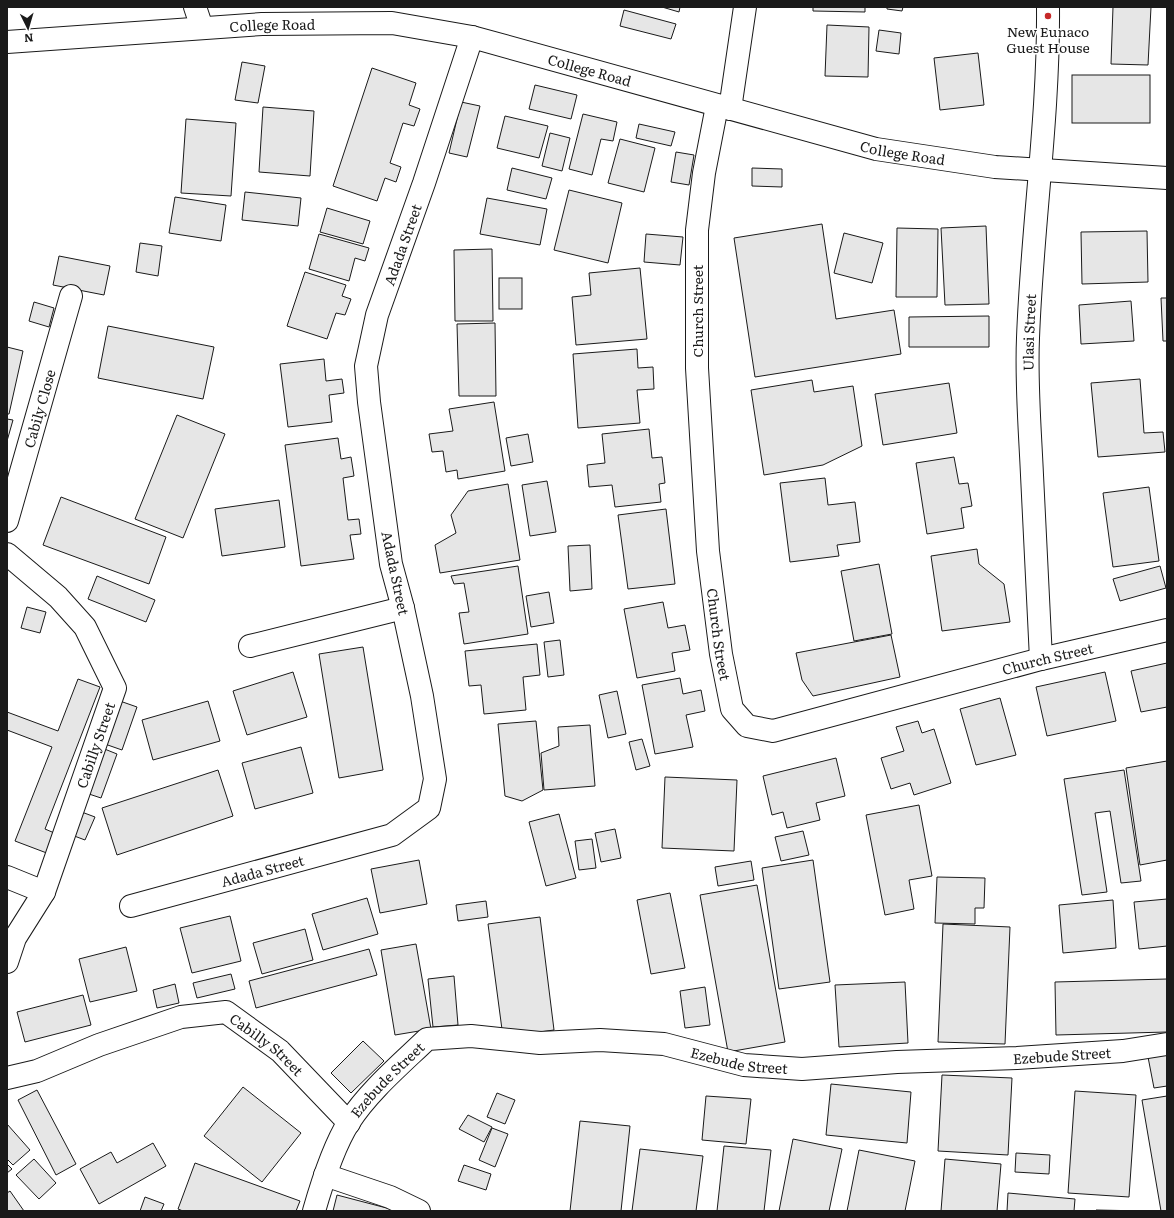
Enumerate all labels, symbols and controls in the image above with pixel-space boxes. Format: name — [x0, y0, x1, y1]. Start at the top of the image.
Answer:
north arrow — [8, 8, 48, 48]
marker: New Eunaco Guest House — [1043, 11, 1053, 21]
street label: College Road — [229, 14, 316, 36]
place label: New Eunaco Guest House — [1006, 21, 1090, 57]
text: N — [24, 31, 34, 47]
street label: College Road — [546, 49, 634, 91]
street label: College Road — [858, 135, 947, 169]
street label: Adada Street — [378, 201, 426, 288]
street label: Church Street — [687, 264, 707, 357]
street label: Ulasi Street — [1017, 293, 1040, 371]
street label: Cabily Close — [18, 367, 60, 450]
street label: Adada Street — [377, 529, 415, 617]
street label: Church Street — [703, 587, 736, 682]
street label: Church Street — [1000, 637, 1095, 679]
street label: Cabilly Street — [71, 699, 119, 791]
street label: Adada Street — [218, 849, 306, 891]
street label: Cabilly Street — [226, 1008, 308, 1080]
street label: Ezebude Street — [345, 1037, 429, 1121]
street label: Ezebude Street — [688, 1041, 789, 1078]
street label: Ezebude Street — [1012, 1042, 1112, 1068]

